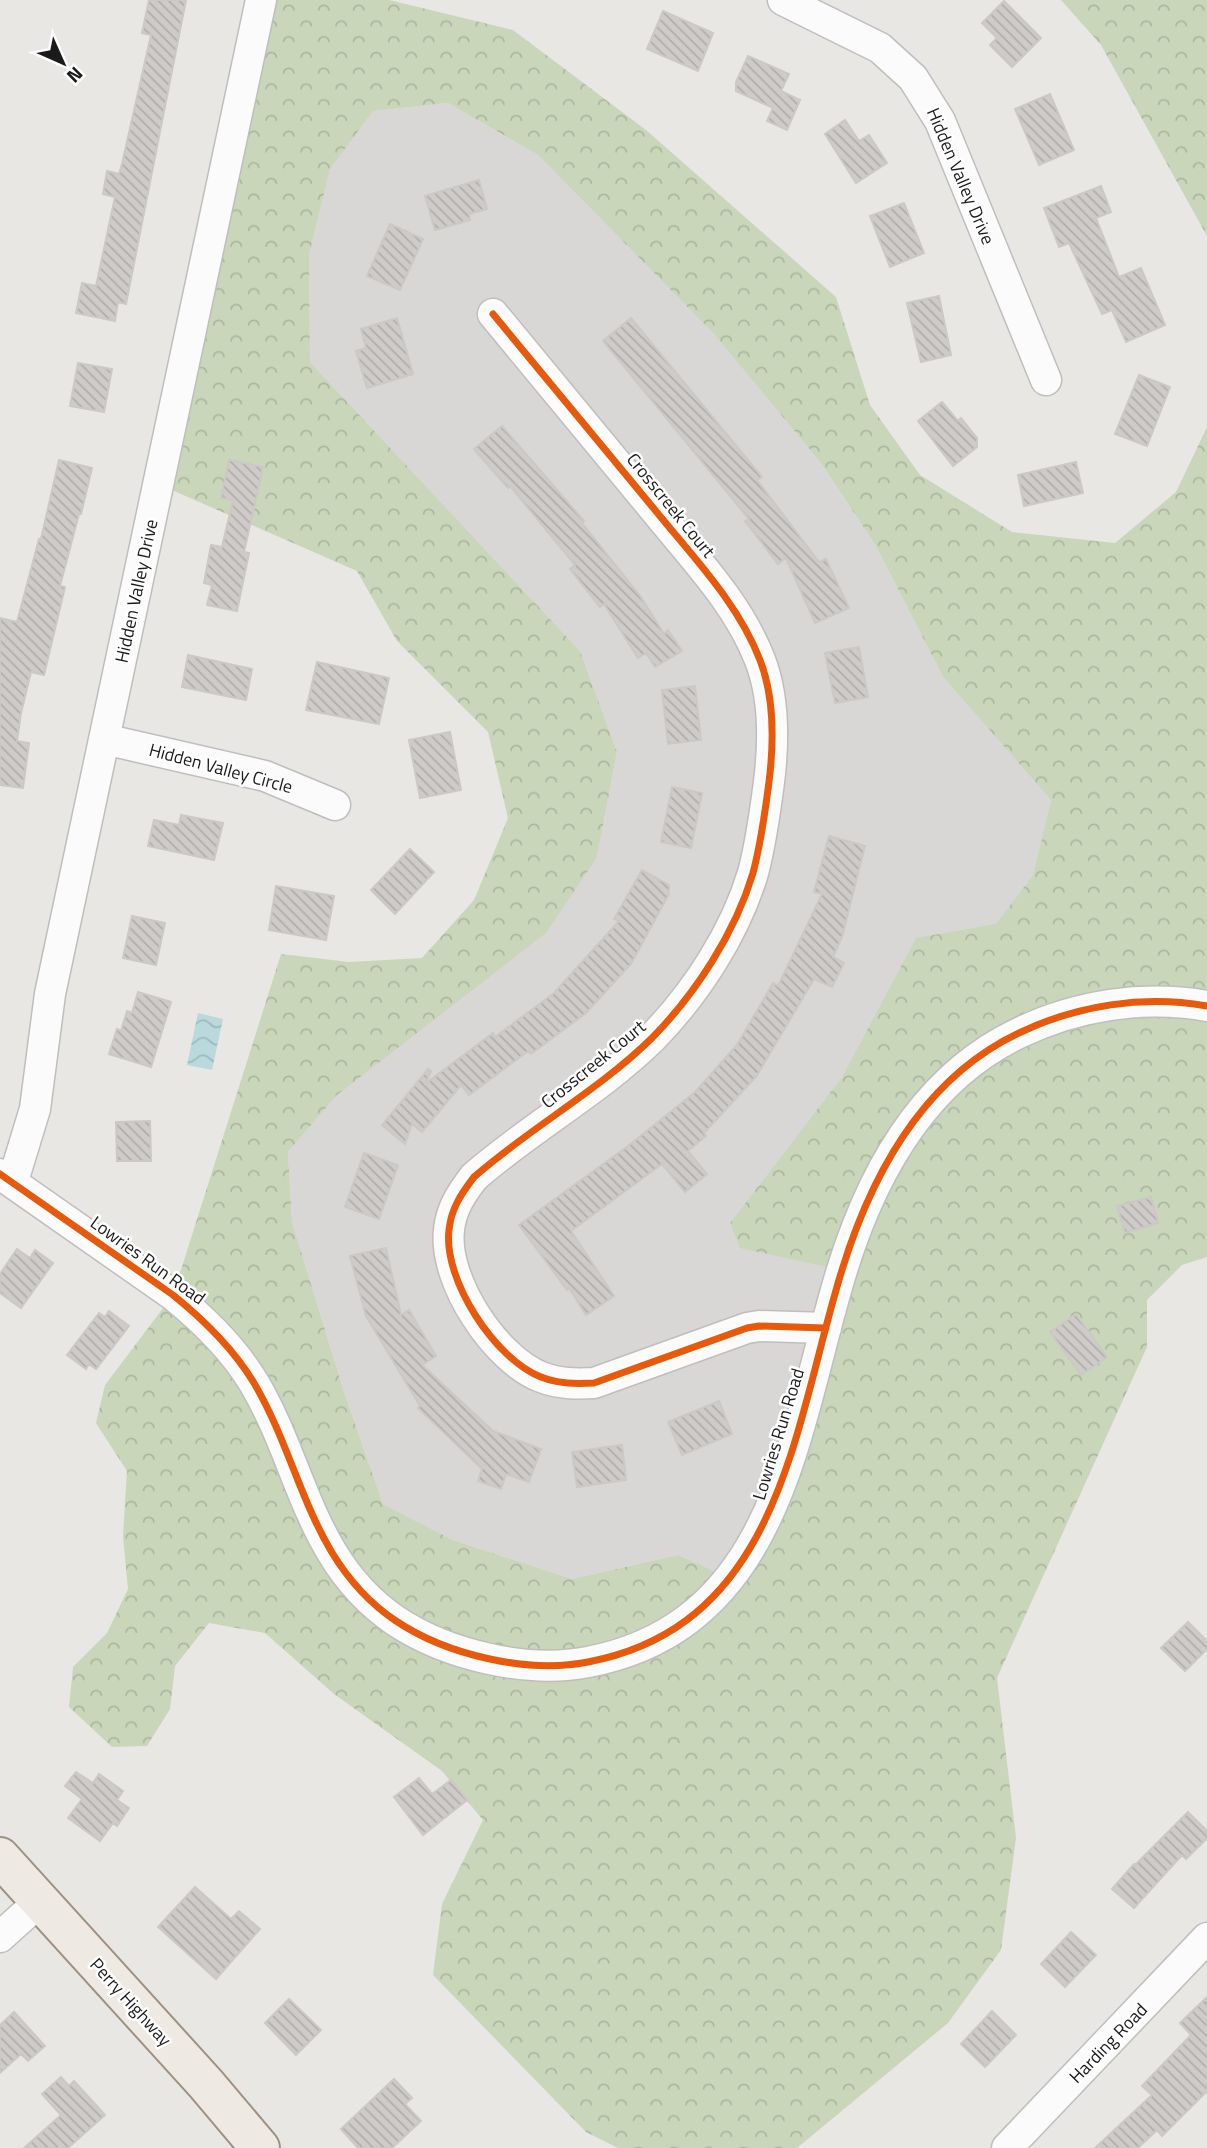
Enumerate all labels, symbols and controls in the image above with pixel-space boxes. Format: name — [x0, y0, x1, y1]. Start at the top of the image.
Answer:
north arrow — [28, 28, 98, 98]
text: N — [60, 60, 90, 90]
street label: Hidden Valley Drive — [920, 103, 1002, 249]
street label: Crosscreek Court — [620, 447, 722, 564]
street label: Hidden Valley Drive — [108, 517, 164, 665]
street label: Hidden Valley Circle — [146, 736, 296, 800]
street label: Crosscreek Court — [535, 1013, 652, 1115]
street label: Lowries Run Road — [85, 1209, 211, 1311]
street label: Lowries Run Road — [745, 1365, 811, 1503]
street label: Perry Highway — [84, 1952, 178, 2052]
street label: Harding Road — [1063, 1997, 1153, 2089]

